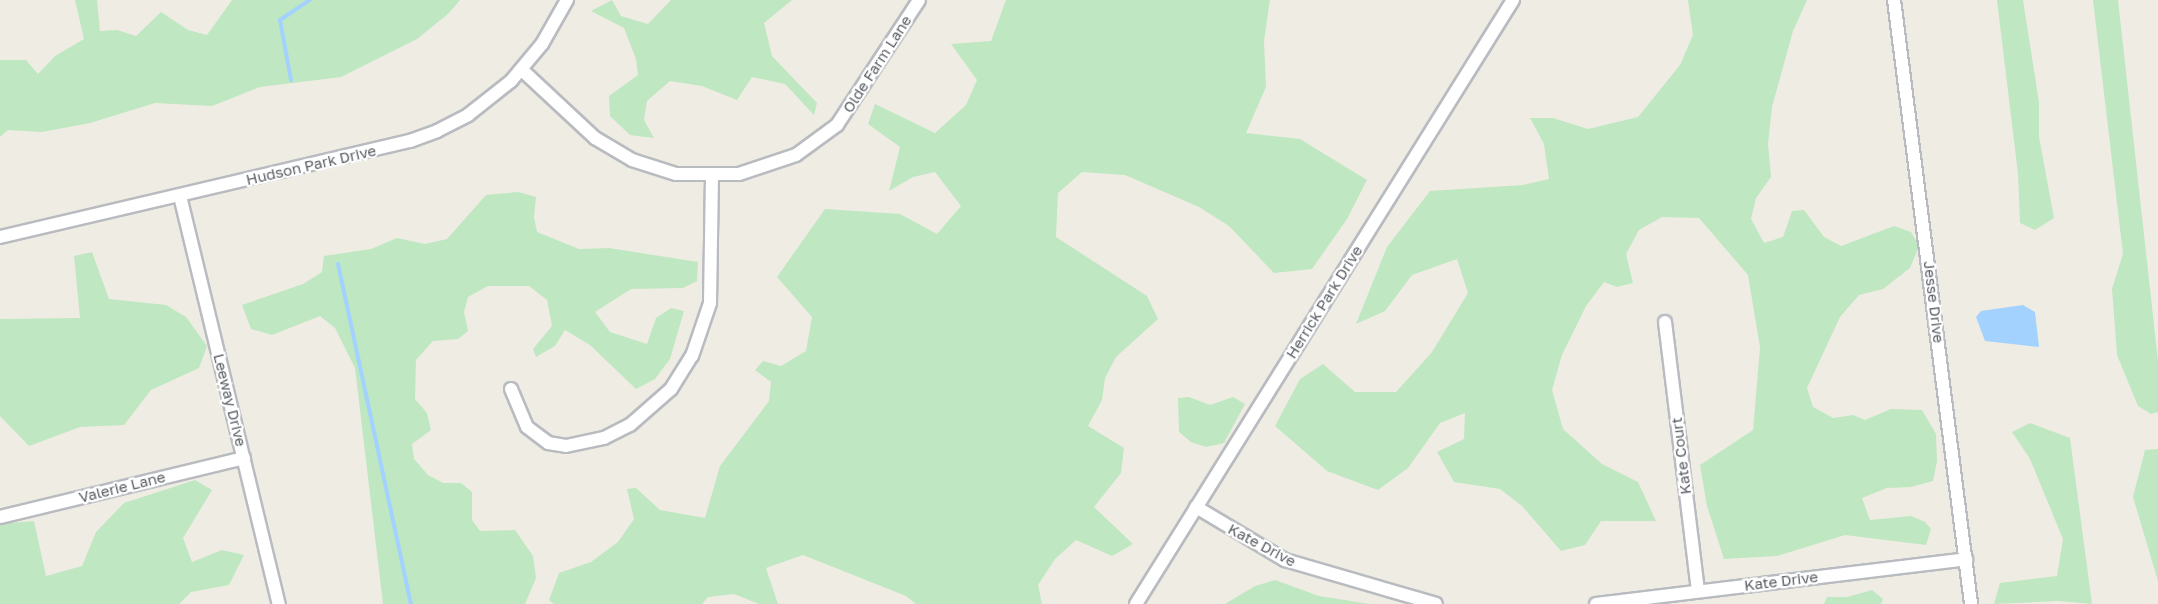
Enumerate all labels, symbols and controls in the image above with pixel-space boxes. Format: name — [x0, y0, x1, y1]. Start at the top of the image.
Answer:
street label: Olde Farm Lane — [839, 12, 915, 116]
street label: Hudson Park Drive — [244, 141, 378, 189]
street label: Herrick Park Drive — [1282, 242, 1366, 362]
street label: Jesse Drive — [1920, 260, 1948, 344]
street label: Leeway Drive — [210, 352, 250, 448]
street label: Kate Court — [1667, 416, 1695, 496]
street label: Valerie Lane — [77, 468, 167, 506]
street label: Kate Drive — [1225, 520, 1299, 570]
street label: Kate Drive — [1743, 568, 1819, 594]

